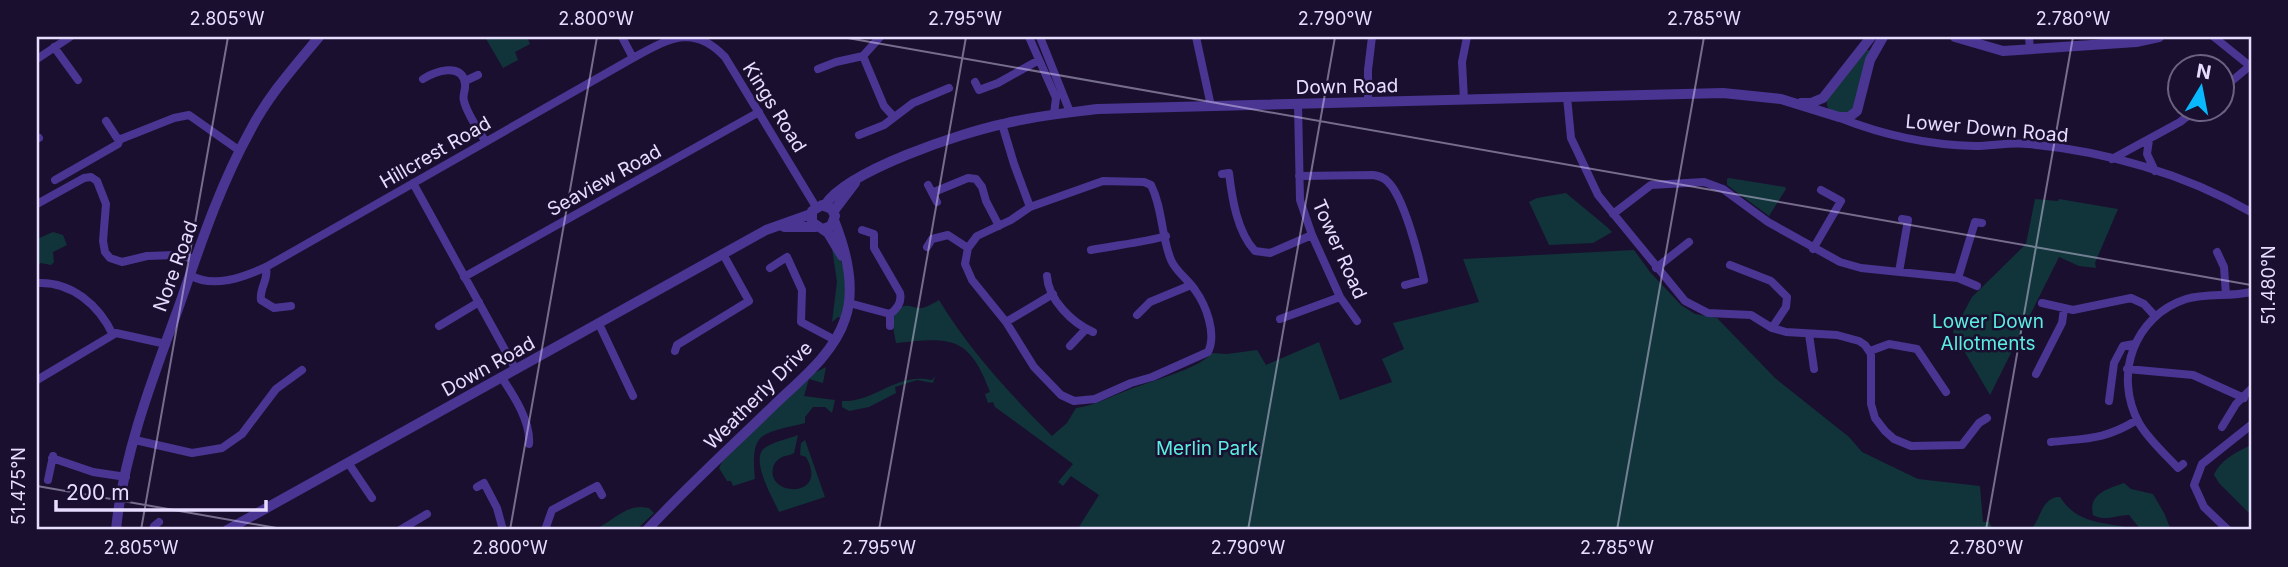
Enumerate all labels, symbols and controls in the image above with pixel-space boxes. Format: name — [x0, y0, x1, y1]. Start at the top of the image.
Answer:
text: 2.805°W — [189, 8, 265, 29]
text: 2.800°W — [558, 8, 634, 29]
text: 2.795°W — [928, 8, 1002, 29]
text: 2.790°W — [1298, 8, 1372, 29]
text: 2.785°W — [1667, 8, 1741, 29]
text: 2.780°W — [2036, 8, 2110, 29]
north arrow — [2166, 52, 2236, 122]
street label: Kings Road — [738, 58, 811, 157]
text: N — [2195, 59, 2213, 84]
street label: Down Road — [1295, 74, 1399, 99]
street label: Lower Down Road — [1905, 110, 2069, 147]
street label: Hillcrest Road — [376, 111, 495, 193]
street label: Seaview Road — [543, 140, 665, 221]
street label: Tower Road — [1307, 196, 1372, 303]
street label: Nore Road — [148, 218, 202, 315]
text: 51.480°N — [2258, 245, 2279, 325]
park label: Lower Down Allotments — [1932, 310, 2044, 355]
street label: Down Road — [438, 331, 539, 401]
street label: Weatherly Drive — [699, 336, 817, 454]
park label: Merlin Park — [1156, 437, 1259, 460]
text: 51.475°N — [8, 447, 29, 525]
scale bar — [56, 469, 266, 513]
text: 200 m — [66, 480, 130, 505]
text: 2.805°W — [103, 537, 179, 558]
text: 2.800°W — [472, 537, 548, 558]
text: 2.795°W — [842, 537, 916, 558]
text: 2.790°W — [1211, 537, 1285, 558]
text: 2.785°W — [1580, 537, 1654, 558]
text: 2.780°W — [1949, 537, 2023, 558]

